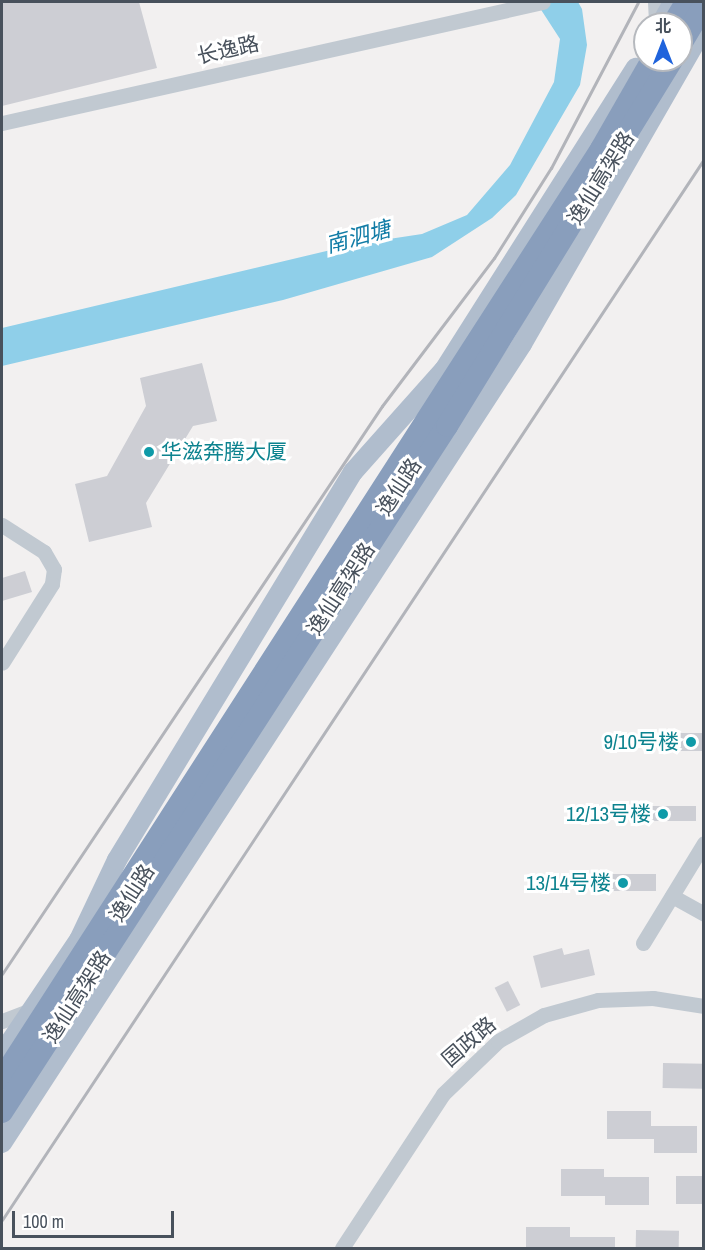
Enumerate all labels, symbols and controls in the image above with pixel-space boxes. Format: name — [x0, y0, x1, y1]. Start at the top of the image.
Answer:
north arrow — [633, 12, 693, 72]
text: 北 — [655, 15, 671, 37]
street label: 长逸路 — [194, 31, 262, 69]
street label: 逸仙高架路 — [562, 127, 640, 229]
water label: 南泗塘 — [323, 216, 393, 258]
place label: 华滋奔腾大厦 — [161, 439, 287, 465]
marker: 华滋奔腾大厦 — [142, 445, 156, 459]
street label: 逸仙路 — [371, 454, 427, 520]
street label: 逸仙高架路 — [302, 538, 380, 640]
place label: 9/10号楼 — [603, 729, 679, 755]
marker: 9/10号楼 — [684, 735, 698, 749]
place label: 12/13号楼 — [566, 801, 651, 827]
marker: 12/13号楼 — [656, 807, 670, 821]
street label: 逸仙路 — [104, 860, 160, 926]
place label: 13/14号楼 — [526, 870, 611, 896]
marker: 13/14号楼 — [616, 876, 630, 890]
street label: 逸仙高架路 — [38, 946, 116, 1048]
street label: 国政路 — [437, 1012, 501, 1072]
scale bar — [15, 1199, 177, 1237]
text: 100 m — [23, 1209, 64, 1234]

